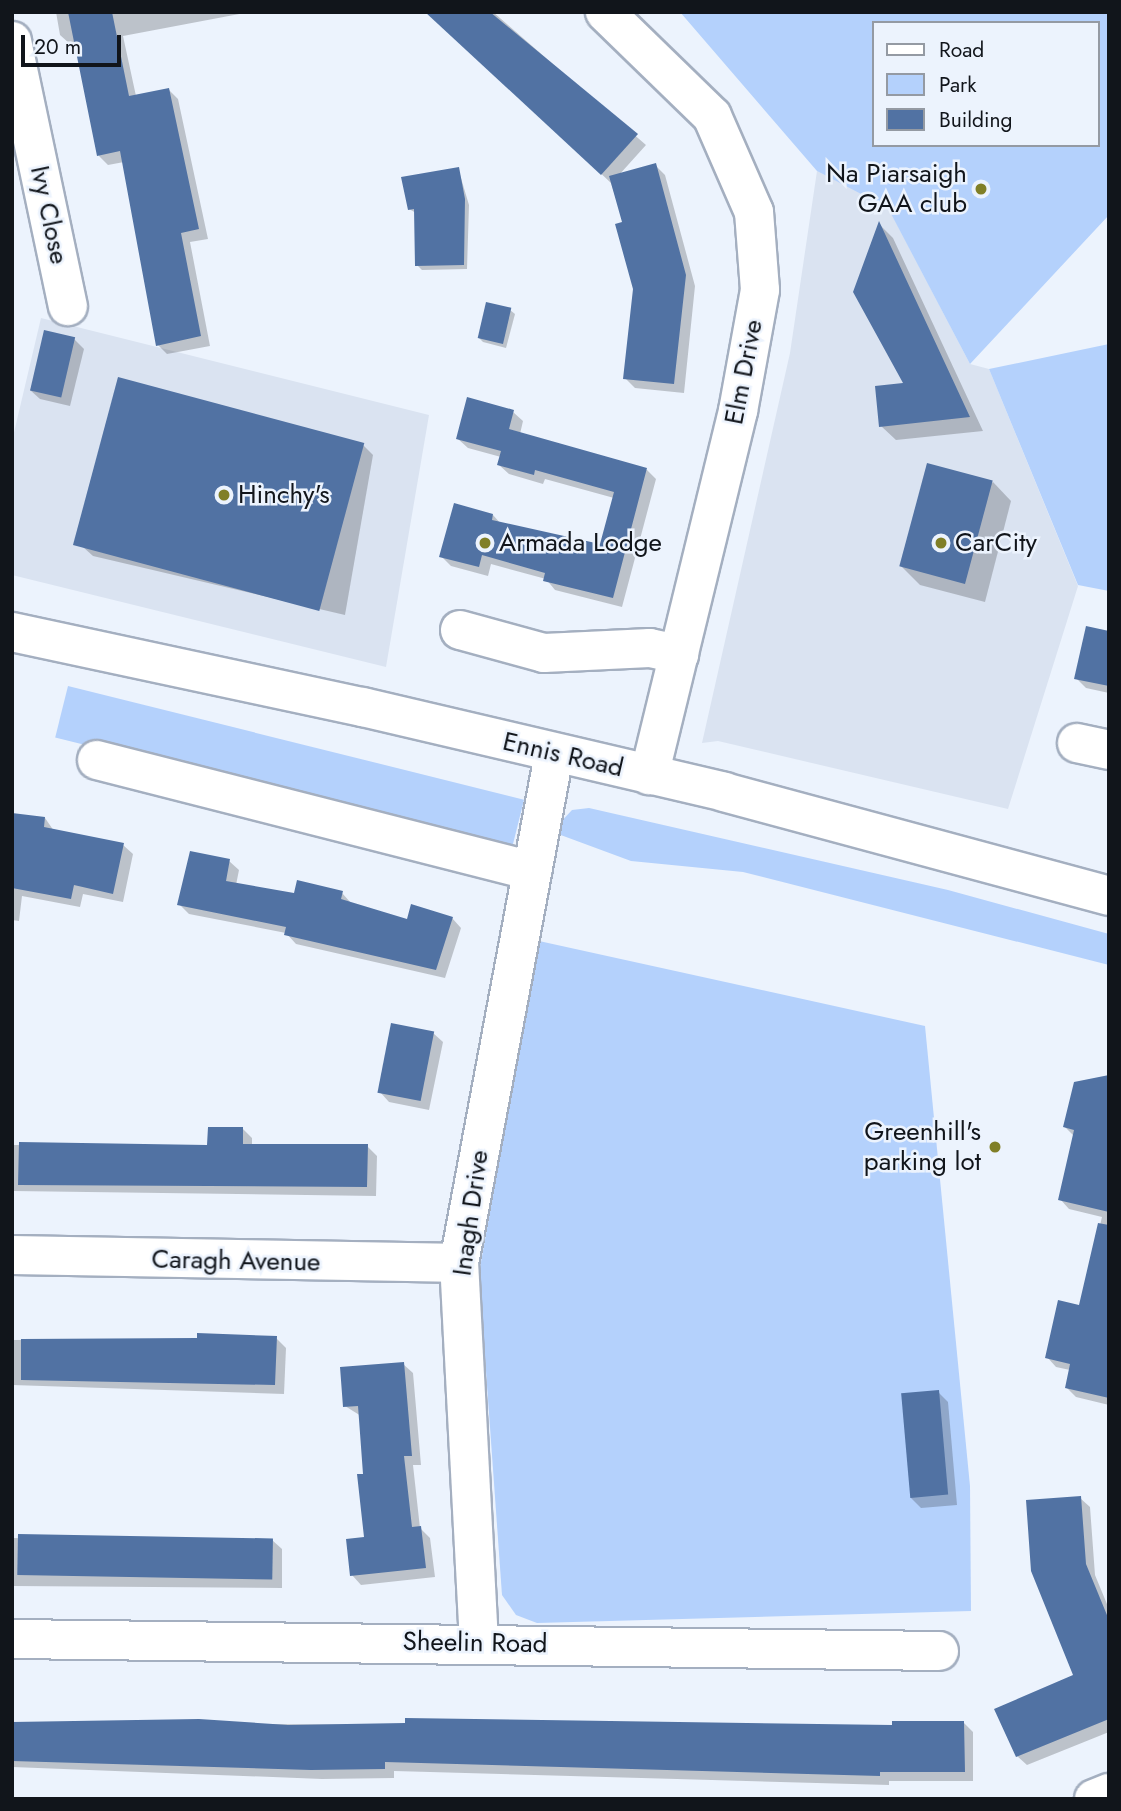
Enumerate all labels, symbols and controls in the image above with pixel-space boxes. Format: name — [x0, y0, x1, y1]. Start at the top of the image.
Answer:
scale bar — [24, 21, 124, 65]
legend — [872, 21, 1100, 147]
text: 20 m — [34, 32, 81, 62]
text: Road — [939, 35, 984, 65]
text: Park — [939, 70, 976, 100]
text: Building — [939, 105, 1012, 135]
place label: Na Piarsaigh GAA club — [826, 158, 967, 220]
street label: Ivy Close — [23, 163, 75, 267]
marker: Na Piarsaigh GAA club — [973, 181, 989, 197]
street label: Elm Drive — [719, 317, 769, 427]
place label: Hinchy's — [238, 479, 330, 511]
marker: Hinchy's — [216, 487, 232, 503]
place label: Armada Lodge — [499, 527, 662, 559]
place label: CarCity — [955, 527, 1037, 559]
marker: Armada Lodge — [477, 535, 493, 551]
marker: CarCity — [933, 535, 949, 551]
street label: Ennis Road — [500, 726, 626, 784]
place label: Greenhill's parking lot — [864, 1116, 981, 1178]
marker: Greenhill's parking lot — [987, 1139, 1003, 1155]
street label: Inagh Drive — [447, 1148, 495, 1278]
street label: Caragh Avenue — [151, 1244, 321, 1278]
street label: Sheelin Road — [402, 1626, 548, 1660]

